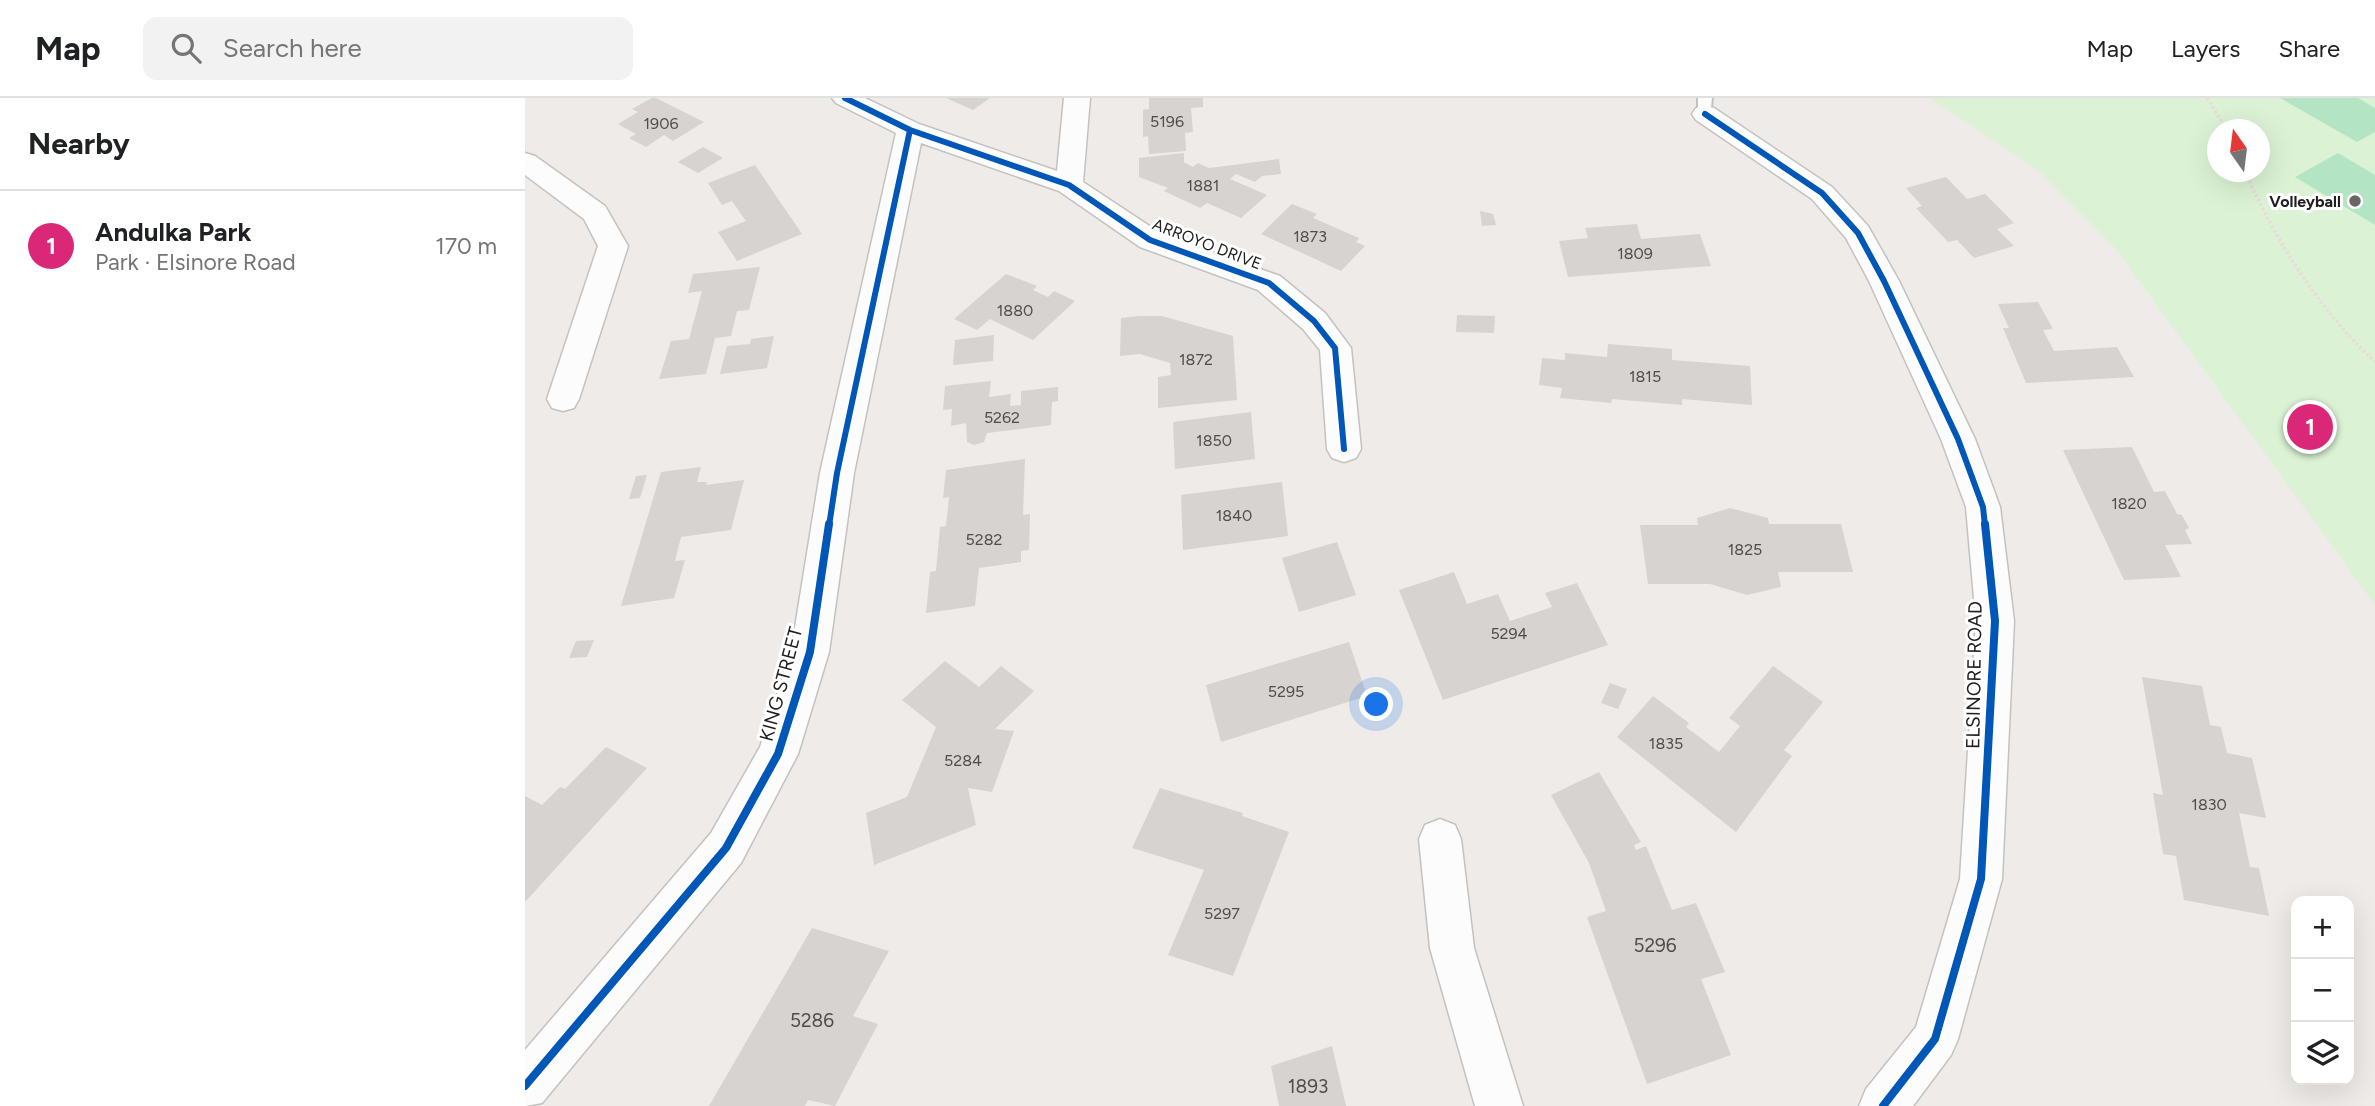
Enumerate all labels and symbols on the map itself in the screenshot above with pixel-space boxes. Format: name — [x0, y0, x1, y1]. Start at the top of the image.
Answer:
house number: 5196 — [1150, 112, 1184, 131]
house number: 1906 — [644, 114, 678, 133]
north arrow — [2207, 119, 2270, 182]
house number: 1881 — [1187, 176, 1219, 195]
place label: Volleyball — [2269, 192, 2341, 211]
marker: Volleyball — [2347, 193, 2363, 209]
street label: ARROYO DRIVE — [1150, 215, 1264, 273]
house number: 1873 — [1293, 227, 1327, 246]
house number: 1809 — [1617, 244, 1653, 263]
house number: 1880 — [997, 301, 1033, 320]
house number: 1872 — [1179, 350, 1213, 369]
house number: 1815 — [1629, 367, 1661, 386]
pin: 1 — [2287, 401, 2333, 453]
house number: 5262 — [984, 408, 1020, 427]
house number: 1850 — [1196, 431, 1232, 450]
house number: 1820 — [2111, 494, 2147, 513]
house number: 1840 — [1216, 506, 1252, 525]
house number: 5282 — [966, 530, 1002, 549]
house number: 1825 — [1728, 540, 1762, 559]
street label: ELSINORE ROAD — [1961, 601, 1987, 749]
street label: KING STREET — [755, 624, 807, 744]
house number: 5294 — [1490, 624, 1528, 643]
house number: 5295 — [1268, 682, 1304, 701]
your location — [1359, 687, 1393, 721]
house number: 1835 — [1649, 734, 1683, 753]
house number: 5284 — [944, 751, 982, 770]
house number: 1830 — [2191, 795, 2227, 814]
house number: 5297 — [1204, 904, 1240, 923]
house number: 5296 — [1633, 934, 1677, 957]
house number: 5286 — [790, 1009, 834, 1032]
house number: 1893 — [1288, 1075, 1328, 1098]

